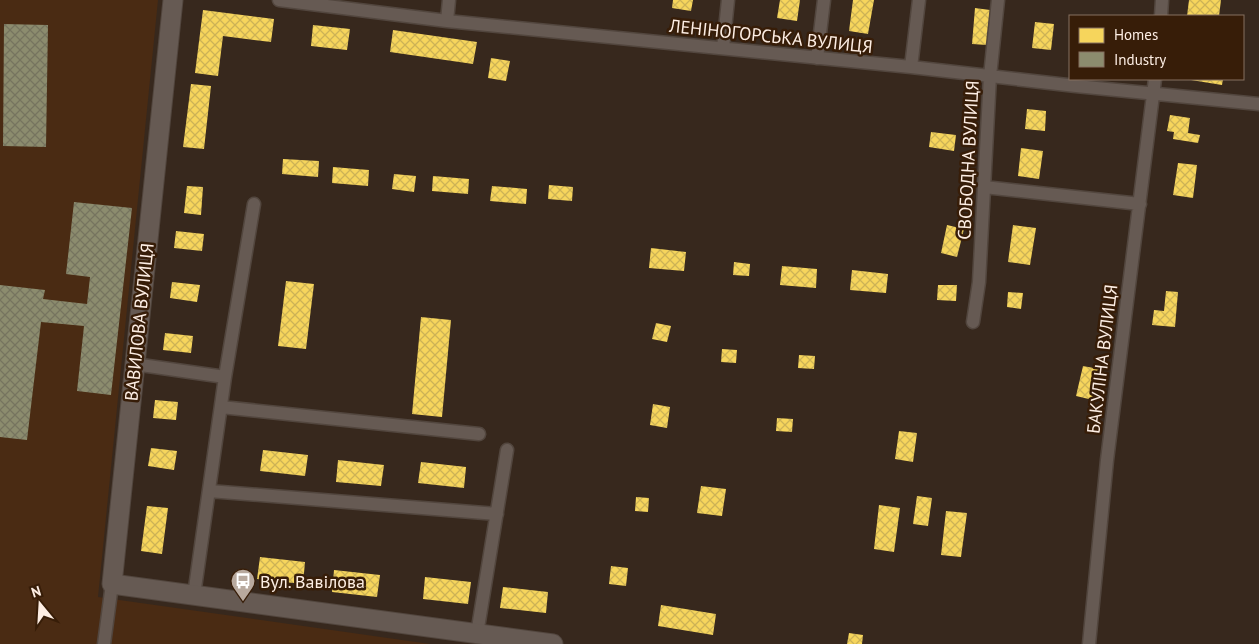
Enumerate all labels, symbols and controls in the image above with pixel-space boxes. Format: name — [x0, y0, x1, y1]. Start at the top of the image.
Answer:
street label: ЛЕНІНОГОРСЬКА ВУЛИЦЯ — [667, 14, 874, 58]
legend — [1069, 15, 1244, 80]
text: Homes — [1114, 25, 1158, 44]
text: Industry — [1114, 50, 1166, 69]
street label: СВОБОДНА ВУЛИЦЯ — [952, 80, 984, 240]
street label: ВАВИЛОВА ВУЛИЦЯ — [119, 242, 159, 402]
street label: БАКУЛІНА ВУЛИЦЯ — [1081, 283, 1123, 435]
bus stop icon: Вул. Вавілова — [230, 568, 256, 602]
place label: Вул. Вавілова — [260, 570, 365, 593]
north arrow — [15, 579, 65, 629]
text: N — [29, 582, 43, 602]

